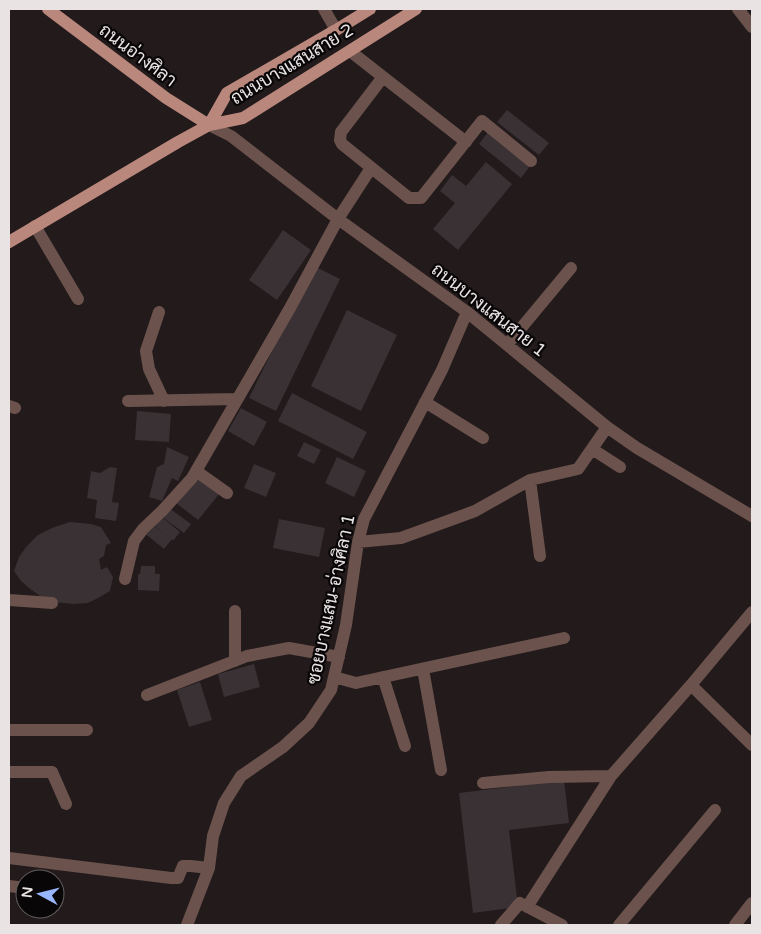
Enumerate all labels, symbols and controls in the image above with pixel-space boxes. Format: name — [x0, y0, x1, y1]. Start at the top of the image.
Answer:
street label: ถนนอ่างศิลา — [95, 18, 182, 91]
street label: ถนนบางแสนสาย 2 — [226, 19, 358, 109]
street label: ถนนบางแสนสาย 1 — [427, 258, 551, 362]
street label: ซอยบางแสน-อ่างศิลา 1 — [301, 512, 360, 686]
north arrow — [15, 869, 65, 919]
text: N — [18, 886, 37, 899]

